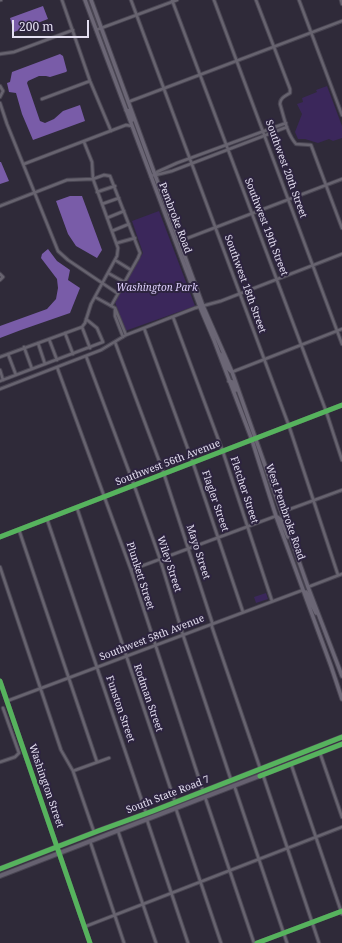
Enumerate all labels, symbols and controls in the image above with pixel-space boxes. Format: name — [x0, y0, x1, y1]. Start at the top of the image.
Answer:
scale bar — [14, 12, 91, 38]
text: 200 m — [19, 18, 54, 35]
street label: Southwest 20th Street — [263, 118, 309, 220]
street label: Southwest 19th Street — [242, 177, 290, 277]
street label: Pembroke Road — [156, 181, 194, 255]
street label: Southwest 18th Street — [222, 233, 268, 335]
park label: Washington Park — [116, 282, 198, 294]
street label: Southwest 56th Avenue — [114, 437, 222, 489]
street label: Fletcher Street — [228, 455, 260, 525]
street label: West Pembroke Road — [263, 462, 307, 562]
street label: Flagler Street — [199, 469, 231, 533]
street label: Mayo Street — [184, 523, 212, 581]
street label: Wiley Street — [154, 534, 184, 594]
street label: Plunkett Street — [123, 541, 157, 611]
street label: Southwest 58th Avenue — [98, 612, 206, 664]
street label: Rodman Street — [131, 663, 165, 733]
street label: Funston Street — [103, 674, 137, 744]
street label: Washington Street — [26, 743, 66, 829]
street label: South State Road 7 — [125, 774, 211, 816]

